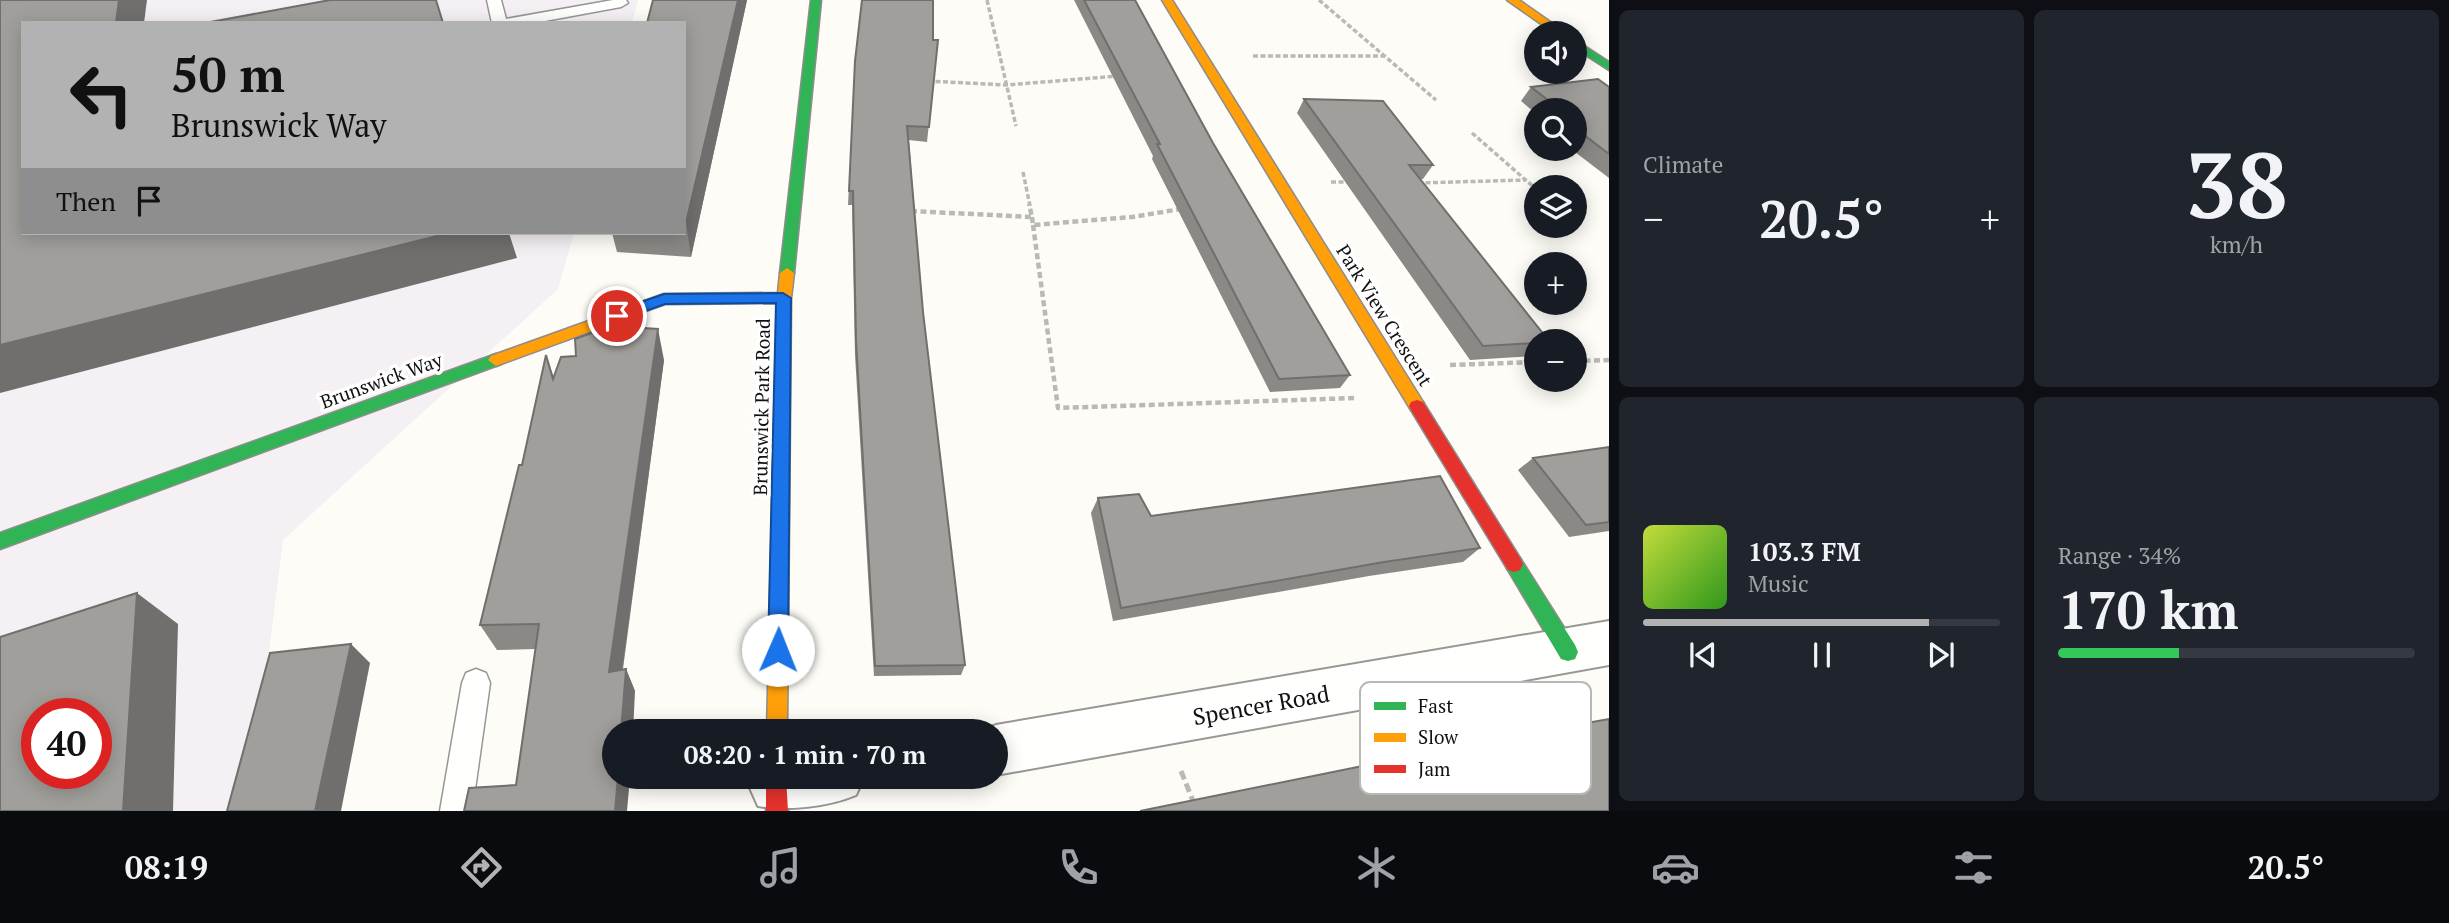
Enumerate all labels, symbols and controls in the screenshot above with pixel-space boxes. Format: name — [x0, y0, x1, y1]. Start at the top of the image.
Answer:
map controls — [1524, 21, 1587, 392]
button: sound — [1524, 21, 1587, 84]
text: 50 m — [171, 41, 285, 106]
icon: left — [56, 49, 147, 140]
button: search — [1524, 98, 1587, 161]
text: Brunswick Way — [171, 104, 386, 146]
text: 38 — [2185, 123, 2288, 244]
text: Climate — [1643, 149, 1723, 180]
button: layers — [1524, 175, 1587, 238]
icon: arrive — [130, 182, 168, 220]
text: Then — [56, 184, 116, 218]
text: 20.5° — [1759, 184, 1884, 253]
text: − — [1643, 194, 1663, 244]
text: + — [1980, 194, 2000, 244]
text: km/h — [2210, 229, 2263, 260]
street label: Park View Crescent — [1331, 239, 1439, 391]
button: + — [1524, 252, 1587, 315]
pin — [587, 286, 647, 346]
icon: arrive — [598, 297, 636, 335]
street label: Brunswick Park Road — [747, 318, 775, 496]
button: − — [1524, 329, 1587, 392]
street label: Brunswick Way — [317, 346, 446, 414]
text: 103.3 FM — [1748, 534, 1861, 568]
text: Range · 34% — [2058, 540, 2181, 571]
text: Music — [1748, 568, 1809, 599]
text: 170 km — [2058, 575, 2239, 644]
position arrow — [741, 613, 815, 687]
icon: previous — [1684, 636, 1722, 674]
icon: pause — [1803, 636, 1841, 674]
icon: next — [1922, 636, 1960, 674]
street label: Spencer Road — [1190, 678, 1332, 732]
legend — [1360, 682, 1591, 794]
text: Fast — [1418, 693, 1453, 718]
speed limit sign: 40 — [21, 698, 112, 789]
text: Slow — [1418, 724, 1459, 749]
text: 08:20 · 1 min · 70 m — [684, 737, 926, 771]
text: Jam — [1418, 756, 1451, 781]
icon: directions — [457, 843, 506, 892]
icon: music — [756, 843, 805, 892]
icon: phone — [1054, 843, 1103, 892]
icon: climate — [1352, 843, 1401, 892]
icon: car — [1651, 843, 1700, 892]
icon: filters — [1949, 843, 1998, 892]
text: 08:19 — [125, 846, 208, 888]
text: 20.5° — [2247, 846, 2324, 888]

